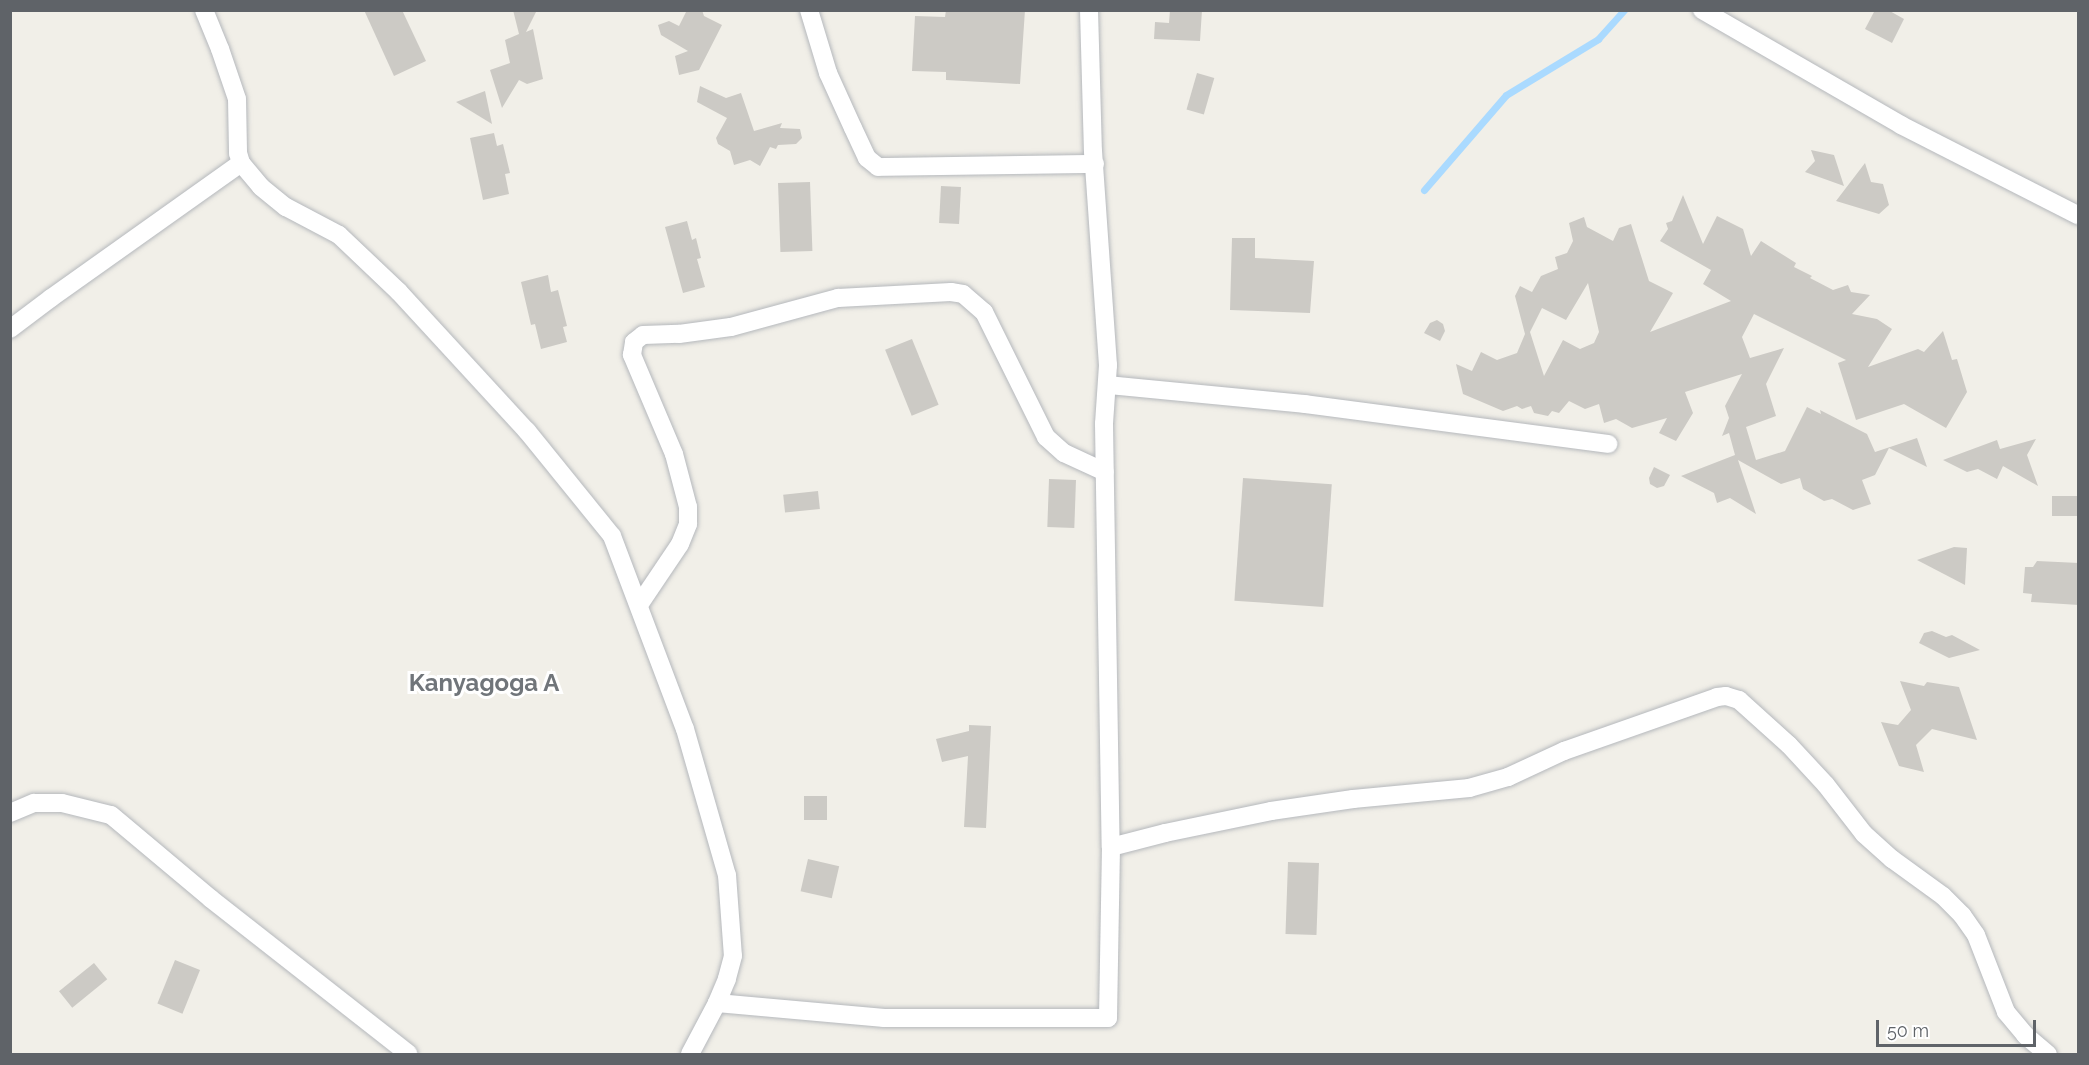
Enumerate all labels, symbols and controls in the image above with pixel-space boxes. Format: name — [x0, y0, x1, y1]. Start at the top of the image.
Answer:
district label: Kanyagoga A — [408, 669, 560, 697]
scale bar — [1879, 1008, 2040, 1046]
text: 50 m — [1887, 1020, 1929, 1041]

